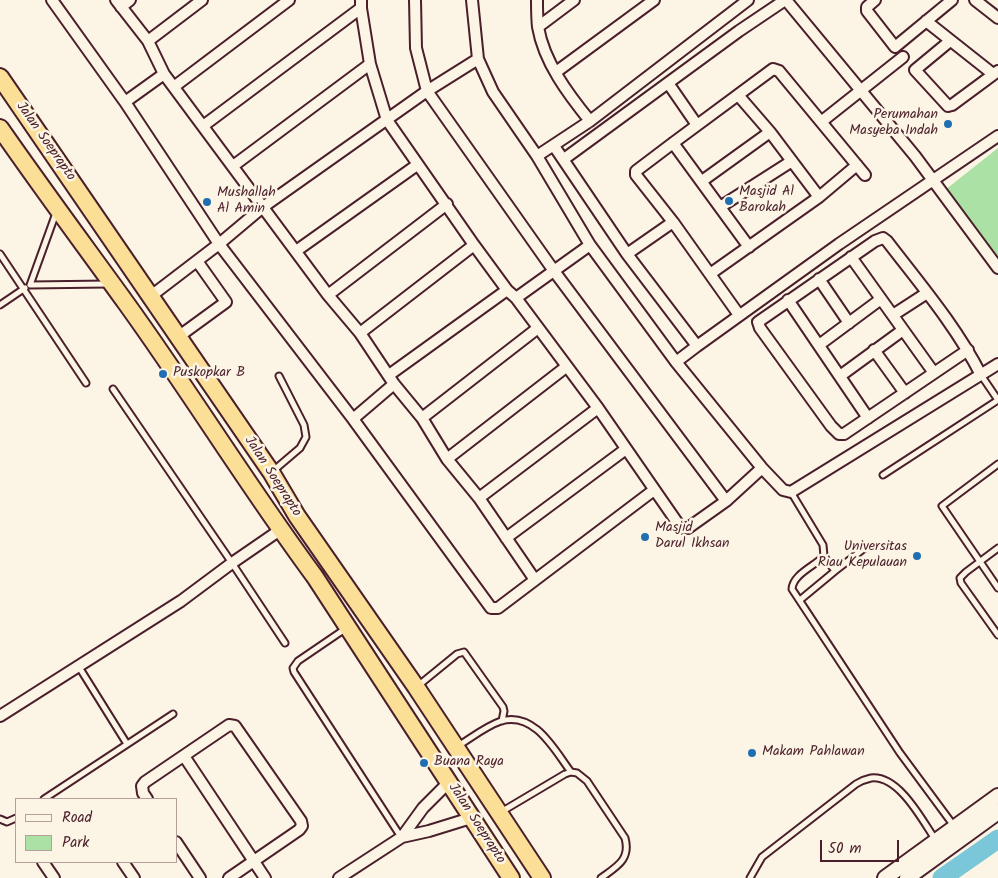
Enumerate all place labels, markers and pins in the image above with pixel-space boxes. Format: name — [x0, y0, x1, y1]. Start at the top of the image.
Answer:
place label: Perumahan Masyeba Indah — [849, 108, 938, 140]
marker: Perumahan Masyeba Indah — [942, 118, 954, 130]
place label: Masjid Al Barokah — [739, 185, 794, 218]
place label: Mushallah Al Amin — [217, 186, 276, 218]
marker: Masjid Al Barokah — [723, 195, 735, 207]
marker: Mushallah Al Amin — [201, 196, 213, 208]
place label: Puskopkar B — [173, 366, 245, 382]
marker: Puskopkar B — [157, 368, 169, 380]
place label: Masjid Darul Ikhsan — [655, 521, 729, 554]
marker: Masjid Darul Ikhsan — [639, 531, 651, 543]
place label: Universitas Riau Kepulauan — [818, 540, 907, 572]
marker: Universitas Riau Kepulauan — [911, 550, 923, 562]
place label: Makam Pahlawan — [762, 745, 865, 761]
marker: Makam Pahlawan — [746, 747, 758, 759]
place label: Buana Raya — [434, 755, 504, 771]
marker: Buana Raya — [418, 757, 430, 769]

